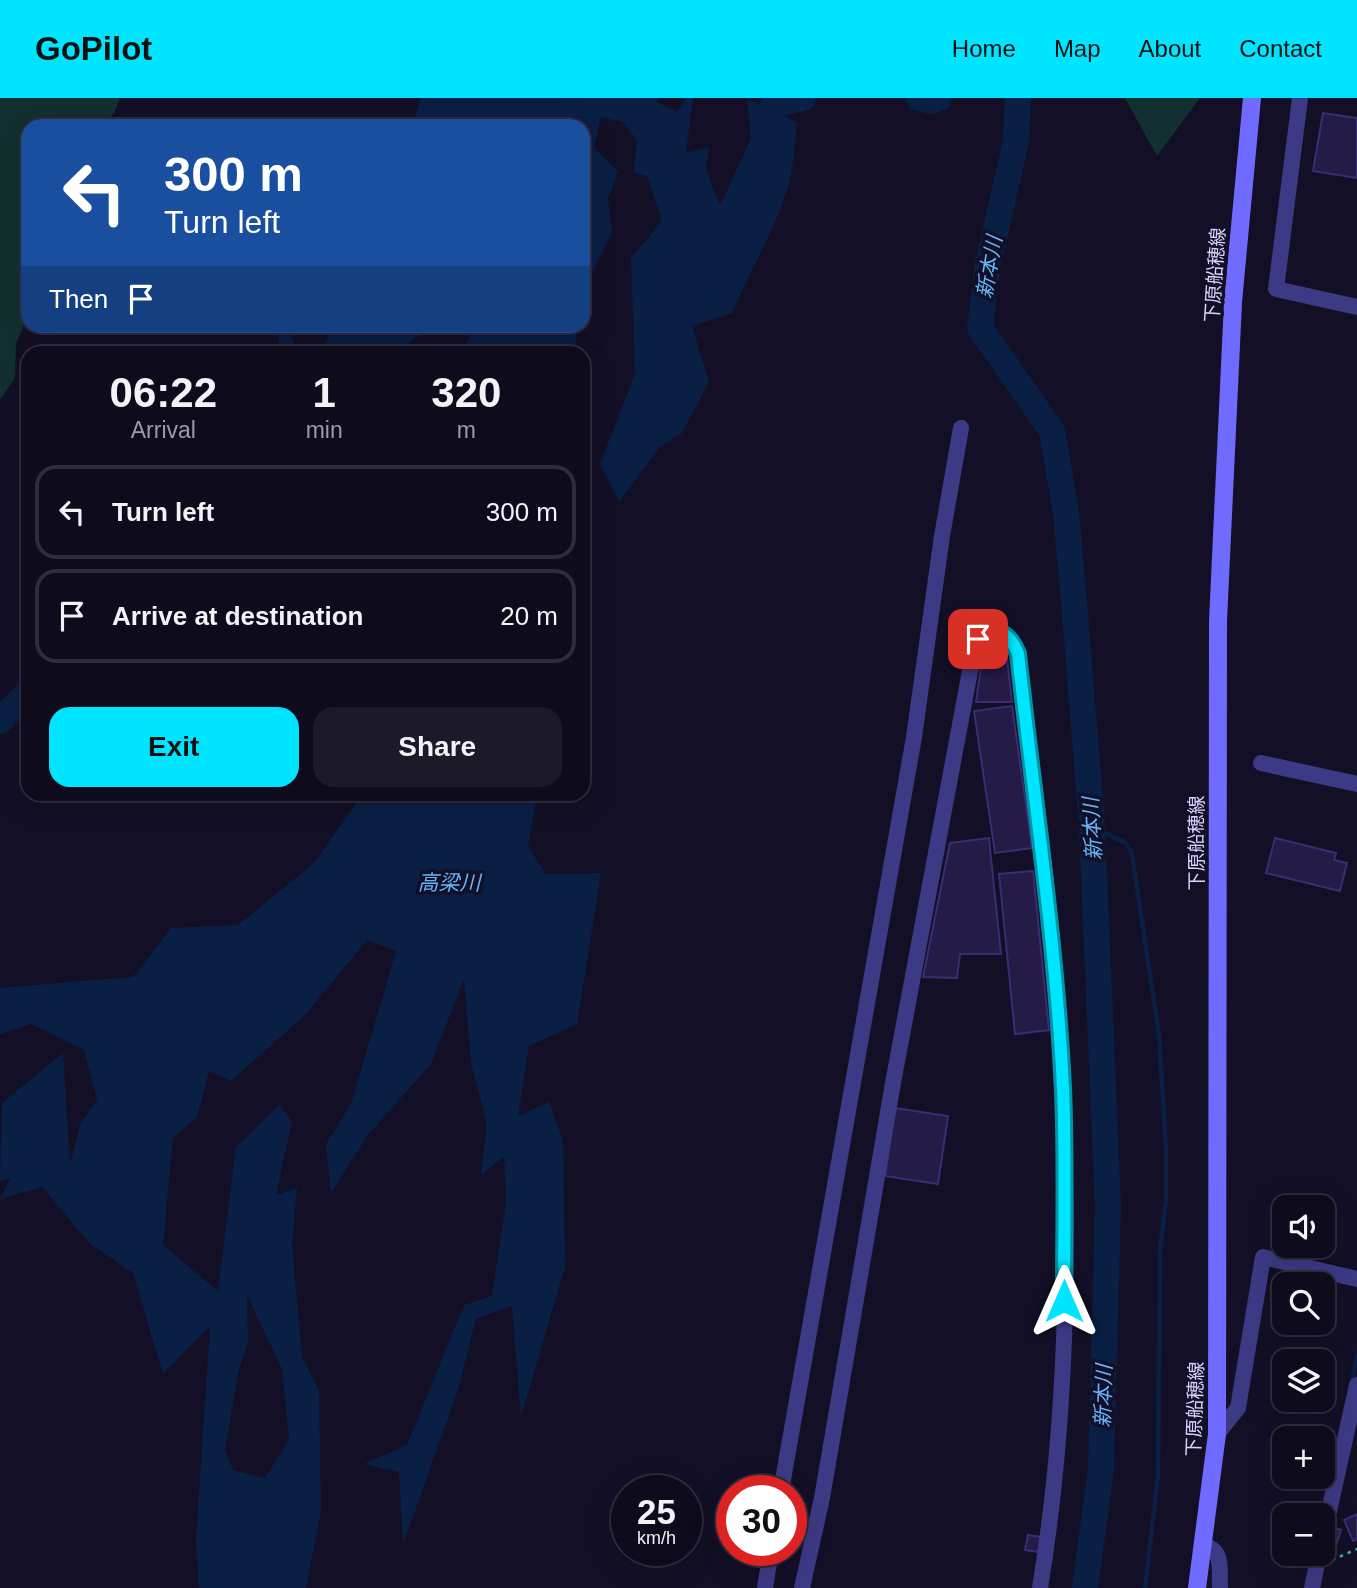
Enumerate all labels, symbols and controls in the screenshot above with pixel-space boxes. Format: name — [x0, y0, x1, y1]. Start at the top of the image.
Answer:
text: GoPilot — [35, 30, 152, 67]
text: Home — [952, 35, 1016, 62]
text: Map — [1054, 35, 1101, 62]
text: About — [1139, 35, 1201, 62]
text: Contact — [1239, 35, 1322, 62]
icon: left — [49, 147, 140, 238]
text: 300 m — [164, 147, 303, 201]
text: Turn left — [164, 204, 280, 240]
street label: 下原船穂線 — [1201, 227, 1229, 323]
water label: 新本川 — [972, 232, 1006, 300]
icon: arrive — [122, 280, 160, 318]
text: Then — [49, 284, 108, 314]
text: 06:22 — [110, 369, 217, 416]
text: 1 — [312, 369, 336, 416]
text: 320 — [431, 369, 501, 416]
text: Arrival — [131, 417, 196, 443]
text: min — [306, 417, 343, 443]
text: m — [457, 417, 476, 443]
icon: left — [53, 493, 91, 531]
text: Turn left — [112, 497, 214, 527]
text: 300 m — [486, 497, 558, 527]
icon: arrive — [53, 597, 91, 635]
text: Arrive at destination — [112, 601, 363, 631]
text: 20 m — [500, 601, 558, 631]
pin — [948, 609, 1008, 669]
icon: arrive — [959, 620, 997, 658]
button: Exit — [49, 707, 299, 787]
button: Share — [313, 707, 562, 787]
water label: 新本川 — [1079, 795, 1105, 861]
street label: 下原船穂線 — [1186, 795, 1207, 891]
water label: 高梁川 — [418, 871, 482, 894]
map controls — [1272, 1195, 1335, 1566]
button: sound — [1272, 1195, 1335, 1258]
position arrow — [1027, 1264, 1101, 1338]
button: search — [1272, 1272, 1335, 1335]
button: layers — [1272, 1349, 1335, 1412]
street label: 下原船穂線 — [1183, 1361, 1207, 1457]
water label: 新本川 — [1090, 1362, 1116, 1428]
button: + — [1272, 1426, 1335, 1489]
speed limit sign: 30 — [716, 1475, 807, 1566]
text: 25 — [637, 1492, 676, 1531]
button: − — [1272, 1503, 1335, 1566]
text: km/h — [637, 1528, 676, 1548]

